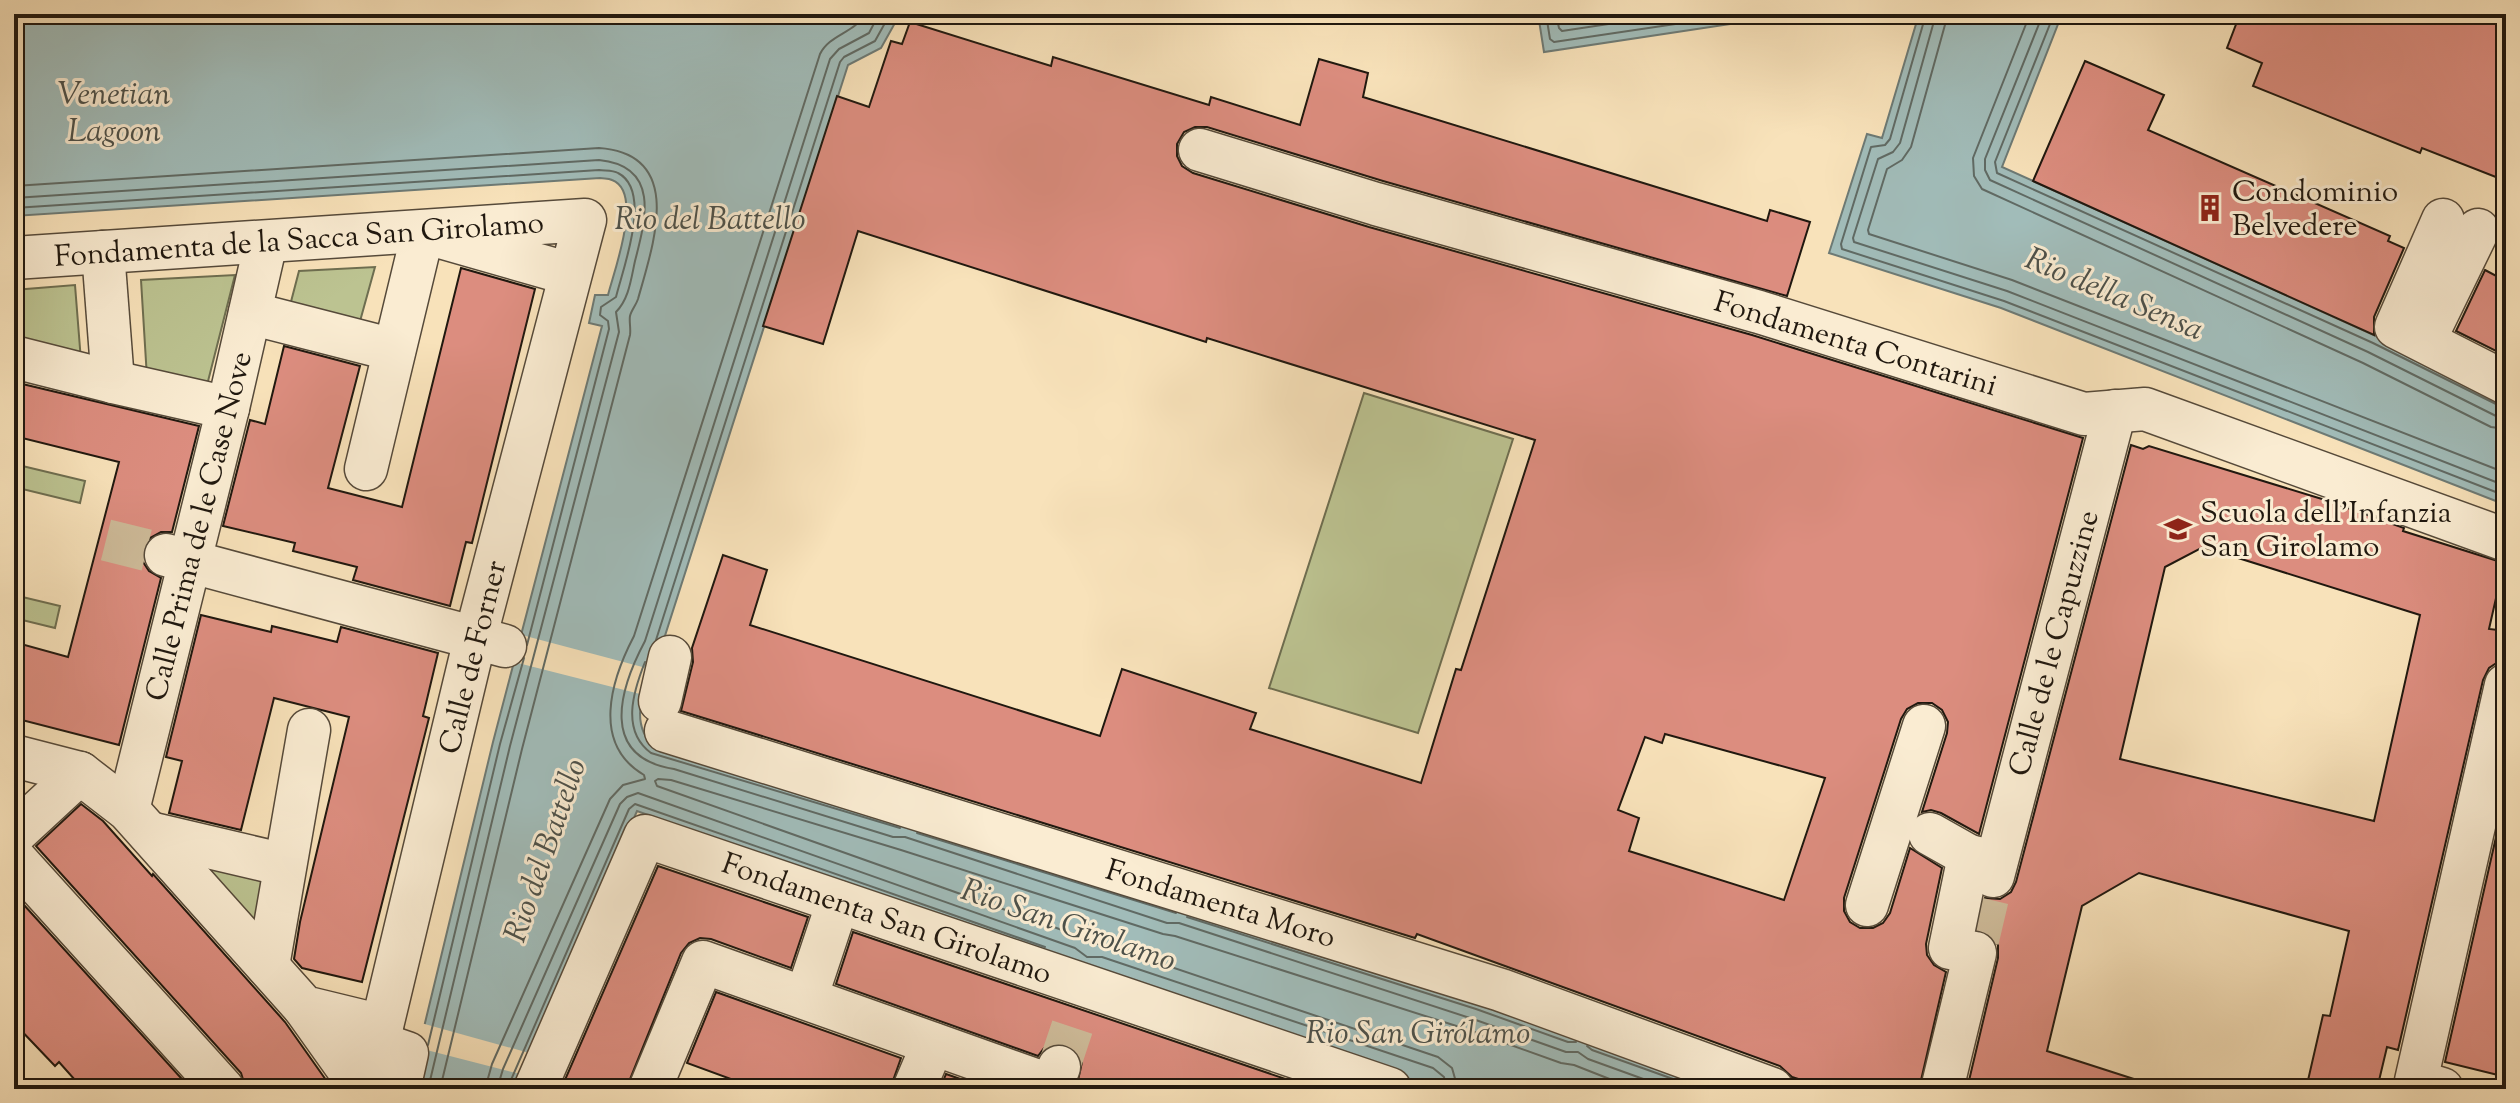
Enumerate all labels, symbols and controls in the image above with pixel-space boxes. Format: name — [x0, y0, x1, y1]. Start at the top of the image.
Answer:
water label: Venetian Lagoon — [58, 73, 171, 156]
place label: Condominio Belvedere — [2232, 172, 2398, 249]
building icon: Condominio Belvedere — [2195, 193, 2225, 223]
water label: Rio del Battello — [614, 198, 806, 244]
street label: Fondamenta de la Sacca San Girolamo — [53, 203, 545, 280]
water label: Rio della Sensa — [2017, 238, 2210, 354]
street label: Fondamenta Contarini — [1708, 282, 2002, 409]
street label: Calle Prima de le Case Nove — [136, 347, 265, 706]
place label: Scuola dell'Infanzia San Girolamo — [2200, 493, 2452, 570]
street label: Calle de le Capuzzine — [1999, 506, 2112, 781]
school or university icon: Scuola dell'Infanzia San Girolamo — [2163, 514, 2193, 544]
street label: Calle de Forner — [430, 556, 519, 759]
water label: Rio del Battello — [494, 753, 600, 949]
street label: Fondamenta San Girolamo — [715, 844, 1057, 997]
street label: Fondamenta Moro — [1100, 850, 1341, 961]
water label: Rio San Girolamo — [954, 869, 1182, 985]
water label: Rio San Girólamo — [1306, 1012, 1530, 1058]

